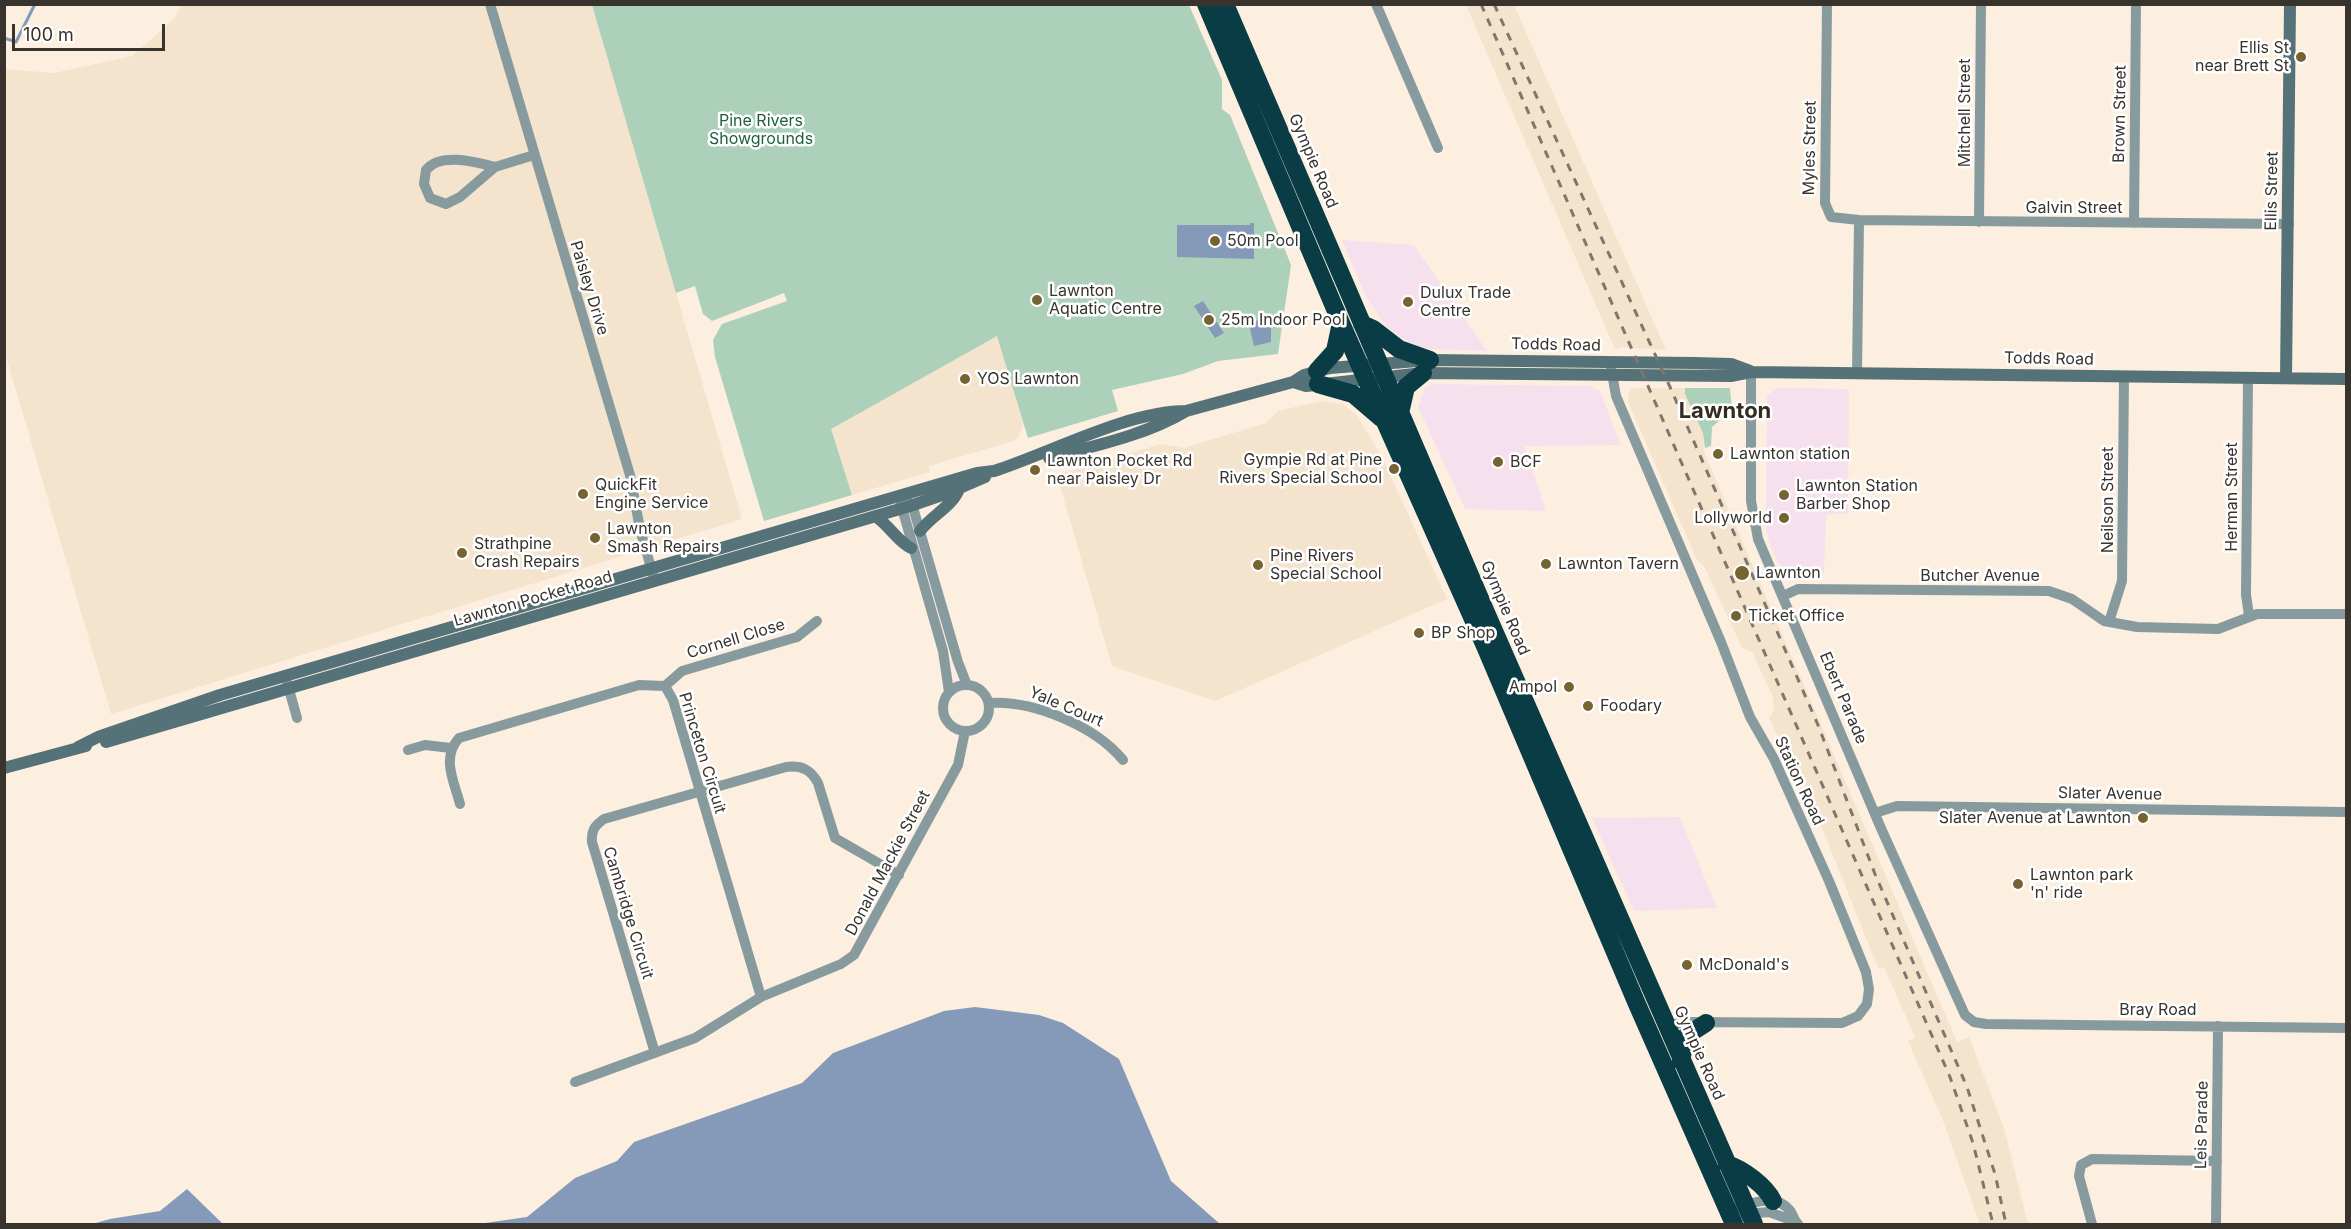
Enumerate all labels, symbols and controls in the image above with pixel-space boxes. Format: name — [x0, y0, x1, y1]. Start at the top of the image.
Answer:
scale bar — [15, 12, 168, 50]
text: 100 m — [23, 24, 74, 45]
place label: Ellis St near Brett St — [2195, 38, 2289, 76]
marker: Ellis St near Brett St — [2294, 50, 2308, 64]
street label: Mitchell Street — [1955, 59, 1975, 167]
street label: Brown Street — [2110, 65, 2130, 163]
street label: Myles Street — [1800, 100, 1820, 196]
park label: Pine Rivers Showgrounds — [709, 111, 813, 149]
street label: Gympie Road — [1284, 111, 1342, 211]
street label: Ellis Street — [2262, 151, 2282, 231]
street label: Galvin Street — [2026, 198, 2122, 218]
place label: 50m Pool — [1227, 231, 1299, 251]
marker: 50m Pool — [1208, 234, 1222, 248]
street label: Paisley Drive — [566, 239, 612, 337]
place label: Lawnton Aquatic Centre — [1049, 281, 1162, 319]
place label: Dulux Trade Centre — [1420, 283, 1511, 321]
marker: Lawnton Aquatic Centre — [1030, 293, 1044, 307]
marker: Dulux Trade Centre — [1401, 295, 1415, 309]
place label: 25m Indoor Pool — [1221, 310, 1345, 330]
marker: 25m Indoor Pool — [1202, 313, 1216, 327]
street label: Todds Road — [1511, 335, 1601, 355]
street label: Todds Road — [2004, 349, 2094, 369]
place label: YOS Lawnton — [977, 369, 1079, 389]
marker: YOS Lawnton — [958, 372, 972, 386]
district label: Lawnton — [1679, 398, 1771, 424]
street label: Herman Street — [2222, 442, 2242, 552]
place label: Lawnton station — [1730, 444, 1850, 464]
marker: Lawnton station — [1711, 447, 1725, 461]
street label: Neilson Street — [2098, 447, 2118, 553]
place label: Gympie Rd at Pine Rivers Special School — [1219, 450, 1382, 488]
place label: Lawnton Pocket Rd near Paisley Dr — [1047, 451, 1192, 489]
place label: BCF — [1510, 452, 1542, 472]
marker: BCF — [1491, 455, 1505, 469]
marker: Gympie Rd at Pine Rivers Special School — [1387, 462, 1401, 476]
marker: Lawnton Pocket Rd near Paisley Dr — [1028, 463, 1042, 477]
place label: QuickFit Engine Service — [595, 475, 708, 513]
place label: Lawnton Station Barber Shop — [1796, 476, 1918, 514]
marker: QuickFit Engine Service — [576, 487, 590, 501]
marker: Lawnton Station Barber Shop — [1777, 488, 1791, 502]
place label: Lollyworld — [1694, 508, 1772, 528]
marker: Lollyworld — [1777, 511, 1791, 525]
place label: Lawnton Smash Repairs — [607, 519, 719, 557]
marker: Lawnton Smash Repairs — [588, 531, 602, 545]
place label: Strathpine Crash Repairs — [474, 534, 580, 572]
marker: Strathpine Crash Repairs — [455, 546, 469, 560]
place label: Pine Rivers Special School — [1270, 546, 1382, 584]
place label: Lawnton Tavern — [1558, 554, 1679, 574]
marker: Lawnton Tavern — [1539, 557, 1553, 571]
marker: Pine Rivers Special School — [1251, 558, 1265, 572]
street label: Gympie Road — [1476, 558, 1534, 658]
place label: Lawnton — [1756, 563, 1821, 583]
marker: Lawnton — [1733, 564, 1751, 582]
street label: Butcher Avenue — [1920, 566, 2040, 586]
street label: Lawnton Pocket Road — [451, 567, 615, 631]
place label: Ticket Office — [1748, 606, 1845, 626]
marker: Ticket Office — [1729, 609, 1743, 623]
street label: Cornell Close — [685, 615, 787, 663]
place label: BP Shop — [1431, 623, 1495, 643]
marker: BP Shop — [1412, 626, 1426, 640]
street label: Ebert Parade — [1815, 649, 1871, 747]
place label: Ampol — [1509, 677, 1557, 697]
marker: Ampol — [1562, 680, 1576, 694]
street label: Yale Court — [1026, 683, 1106, 731]
street label: Princeton Circuit — [674, 690, 730, 816]
place label: Foodary — [1600, 696, 1662, 716]
marker: Foodary — [1581, 699, 1595, 713]
street label: Station Road — [1770, 734, 1828, 828]
street label: Slater Avenue — [2058, 783, 2162, 805]
street label: Donald Mackie Street — [842, 787, 934, 939]
place label: Slater Avenue at Lawnton — [1939, 808, 2131, 828]
marker: Slater Avenue at Lawnton — [2136, 811, 2150, 825]
street label: Cambridge Circuit — [599, 845, 657, 981]
place label: Lawnton park 'n' ride — [2030, 865, 2133, 903]
marker: Lawnton park 'n' ride — [2011, 877, 2025, 891]
place label: McDonald's — [1699, 955, 1789, 975]
marker: McDonald's — [1680, 958, 1694, 972]
street label: Bray Road — [2119, 1000, 2197, 1020]
street label: Gympie Road — [1670, 1003, 1728, 1103]
street label: Leis Parade — [2192, 1081, 2212, 1169]

